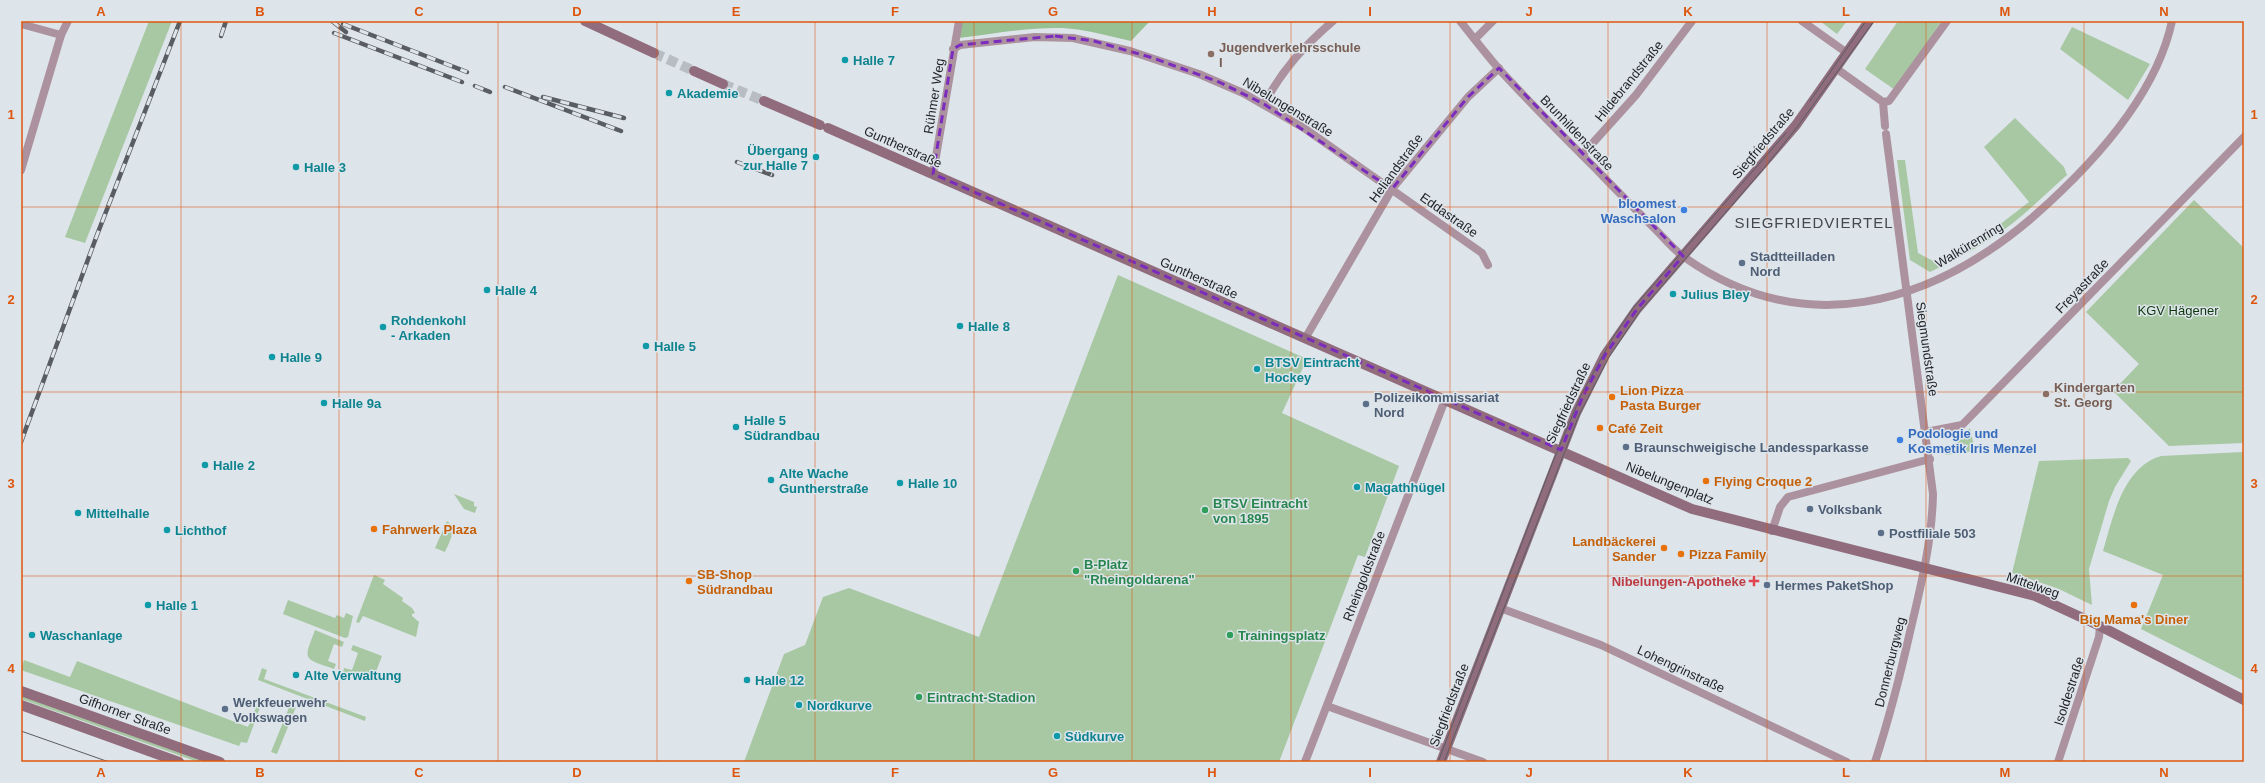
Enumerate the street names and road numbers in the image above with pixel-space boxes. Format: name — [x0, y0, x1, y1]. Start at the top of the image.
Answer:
street label: Hildebrandstraße — [1592, 38, 1666, 124]
street label: Rühmer Weg — [921, 57, 947, 135]
street label: Nibelungenstraße — [1240, 74, 1336, 140]
street label: Brunhildenstraße — [1537, 92, 1617, 174]
street label: Siegfriedstraße — [1729, 104, 1797, 182]
street label: Guntherstraße — [862, 123, 944, 171]
street label: Heliandstraße — [1366, 131, 1426, 205]
street label: Eddastraße — [1417, 190, 1481, 240]
street label: Walkürenring — [1933, 219, 2005, 271]
street label: Guntherstraße — [1158, 254, 1240, 302]
street label: Freyastraße — [2052, 256, 2112, 316]
street label: Siegmundstraße — [1913, 301, 1941, 397]
street label: Siegfriedstraße — [1543, 360, 1593, 446]
street label: Nibelungenplatz — [1624, 459, 1716, 507]
street label: Rheingoldstraße — [1340, 529, 1388, 623]
street label: Mittelweg — [2005, 569, 2061, 601]
street label: Donnerburgweg — [1872, 615, 1908, 709]
street label: Lohengrinstraße — [1635, 642, 1727, 696]
street label: Isoldestraße — [2051, 655, 2087, 727]
street label: Siegfriedstraße — [1426, 661, 1472, 749]
street label: Gifhorner Straße — [77, 690, 173, 738]

